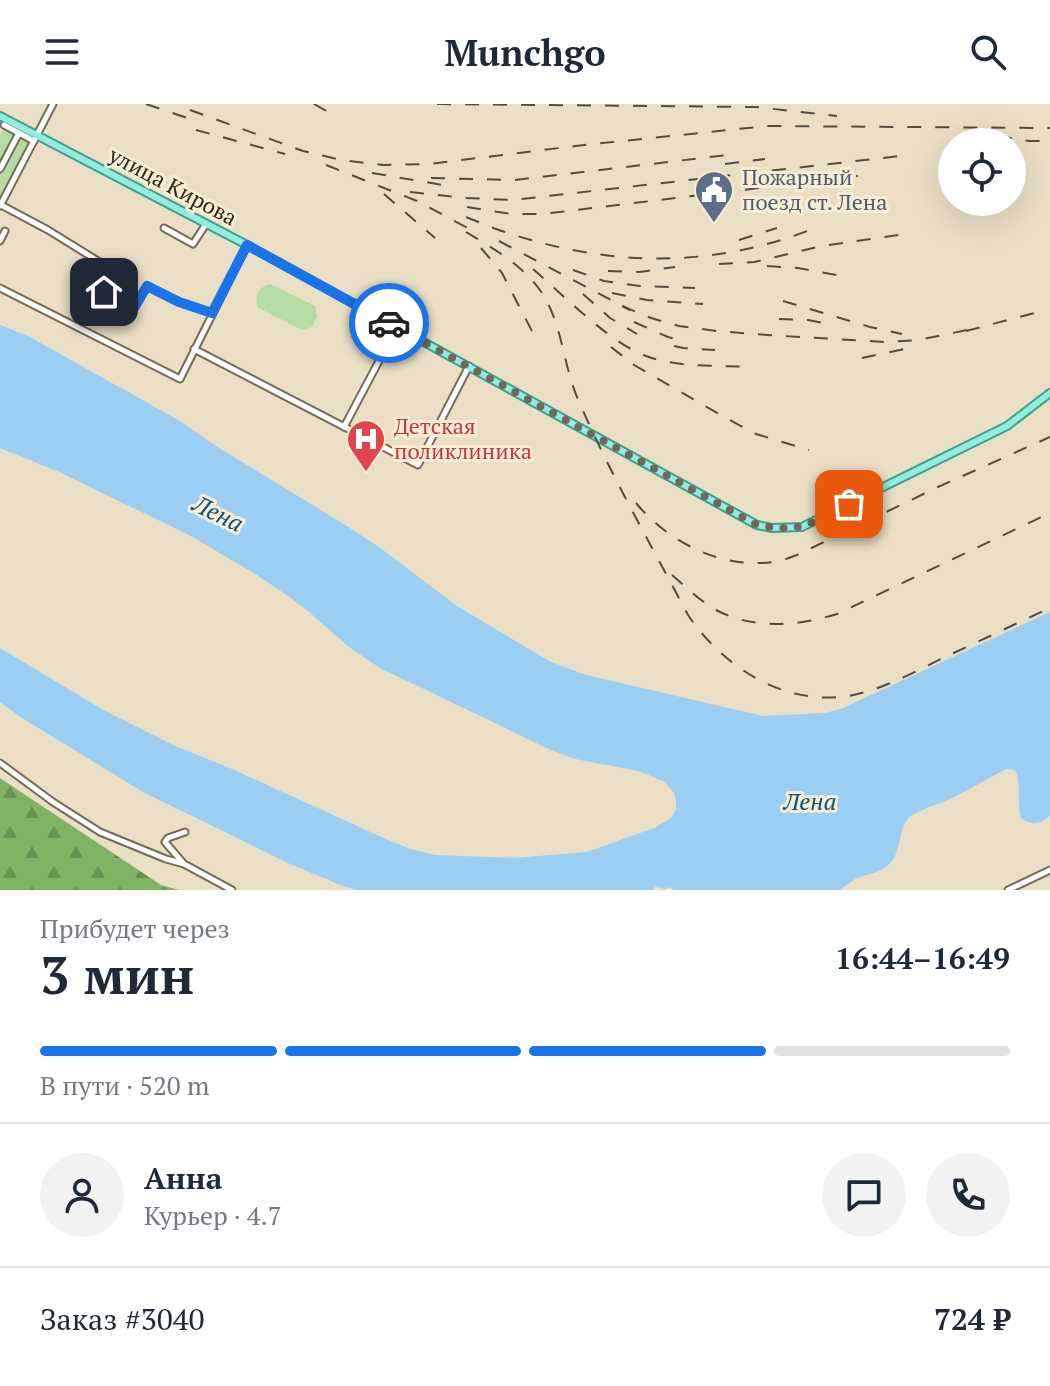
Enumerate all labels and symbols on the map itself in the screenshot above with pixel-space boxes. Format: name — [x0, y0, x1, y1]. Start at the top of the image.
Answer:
street label: улица Кирова — [103, 139, 242, 231]
place label: Пожарный поезд ст. Лена — [742, 162, 887, 216]
public building icon: Пожарный поезд ст. Лена — [693, 169, 735, 224]
pin — [70, 258, 138, 326]
courier — [349, 283, 429, 363]
place label: Детская поликлиника — [394, 411, 532, 465]
hospital icon: Детская поликлиника — [345, 418, 387, 473]
pin — [815, 470, 883, 538]
water label: Лена — [187, 487, 249, 539]
water label: Лена — [783, 785, 836, 817]

